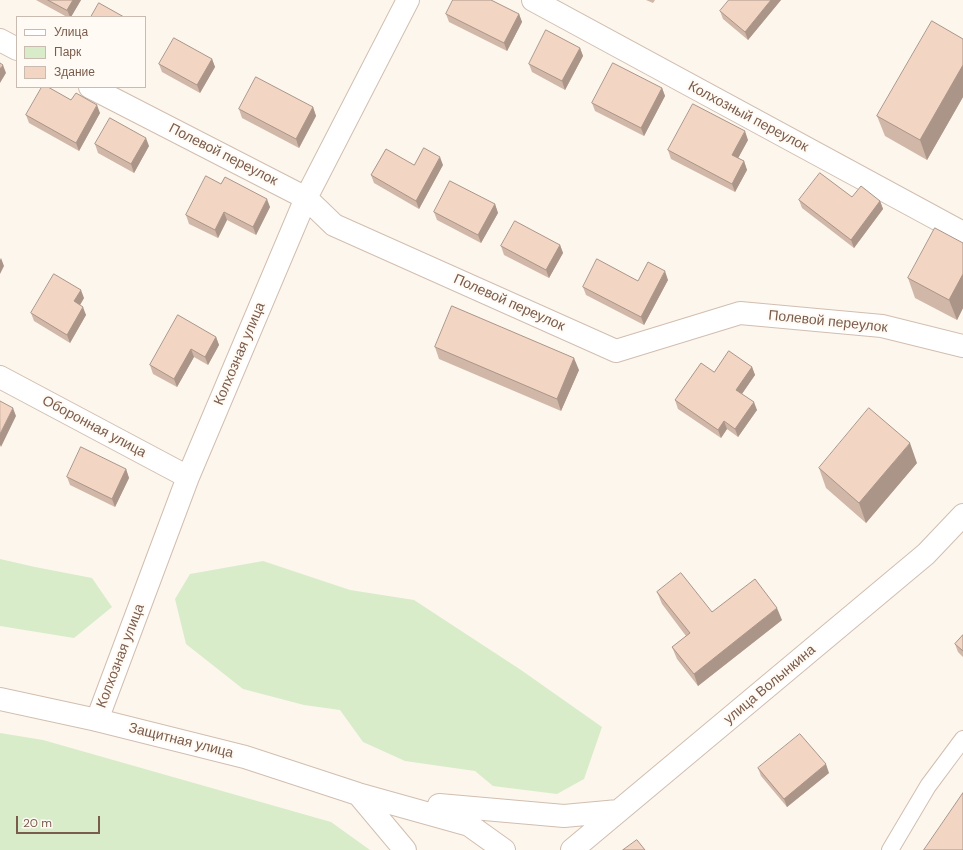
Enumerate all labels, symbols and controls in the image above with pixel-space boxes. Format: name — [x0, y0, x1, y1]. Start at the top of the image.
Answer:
legend — [16, 16, 146, 88]
text: Улица — [54, 24, 88, 40]
text: Парк — [54, 44, 81, 60]
text: Здание — [54, 64, 95, 80]
street label: Колхозный переулок — [685, 78, 811, 156]
street label: Полевой переулок — [166, 120, 280, 190]
street label: Полевой переулок — [451, 271, 567, 335]
street label: Колхозная улица — [211, 300, 269, 408]
street label: Полевой переулок — [768, 307, 888, 337]
street label: Оборонная улица — [39, 393, 149, 461]
street label: Колхозная улица — [93, 602, 149, 710]
street label: улица Волынкина — [721, 642, 819, 728]
street label: Защитная улица — [127, 720, 235, 762]
scale bar — [18, 808, 102, 834]
text: 20 m — [23, 815, 52, 831]

